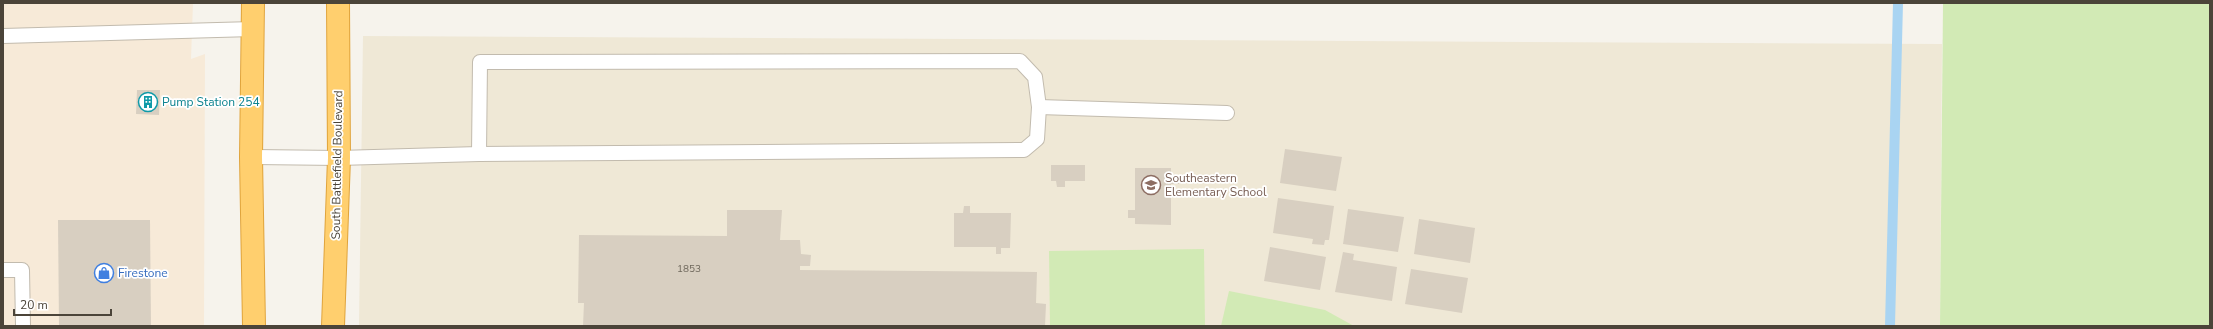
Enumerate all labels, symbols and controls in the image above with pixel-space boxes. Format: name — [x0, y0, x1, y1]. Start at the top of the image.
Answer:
street label: South Battlefield Boulevard — [328, 90, 346, 240]
building icon: Pump Station 254 — [137, 91, 159, 113]
place label: Pump Station 254 — [162, 94, 260, 110]
place label: Southeastern Elementary School — [1165, 170, 1267, 200]
school or university icon: Southeastern Elementary School — [1140, 174, 1162, 196]
shop icon: Firestone — [93, 262, 115, 284]
house number: 1853 — [677, 262, 701, 276]
place label: Firestone — [118, 265, 168, 281]
scale bar — [14, 291, 111, 317]
text: 20 m — [20, 297, 48, 313]

